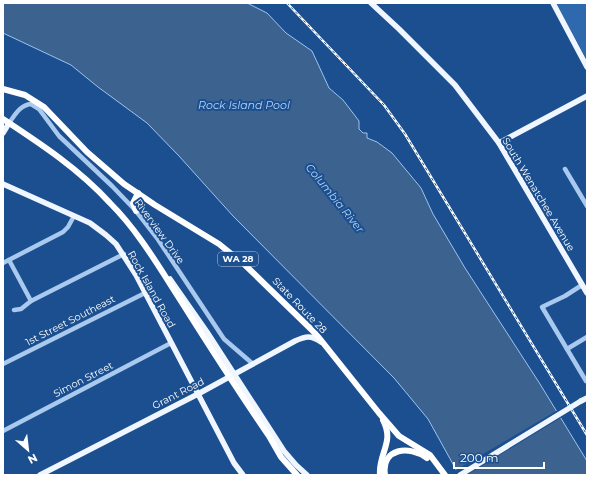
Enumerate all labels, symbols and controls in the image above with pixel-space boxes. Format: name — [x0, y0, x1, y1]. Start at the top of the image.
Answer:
water label: Rock Island Pool — [198, 98, 290, 112]
street label: South Wenatchee Avenue — [499, 135, 578, 254]
water label: Columbia River — [303, 161, 368, 236]
street label: Riverview Drive — [132, 196, 187, 266]
street label: Rock Island Road — [125, 248, 178, 330]
road number: WA 28 — [218, 252, 258, 266]
street label: State Route 28 — [270, 274, 330, 336]
street label: 1st Street Southeast — [23, 292, 117, 349]
street label: Simon Street — [51, 359, 115, 400]
street label: Grant Road — [150, 375, 206, 412]
north arrow — [8, 430, 48, 470]
scale bar — [454, 444, 544, 470]
text: 200 m — [460, 450, 499, 465]
text: N — [25, 451, 40, 467]

